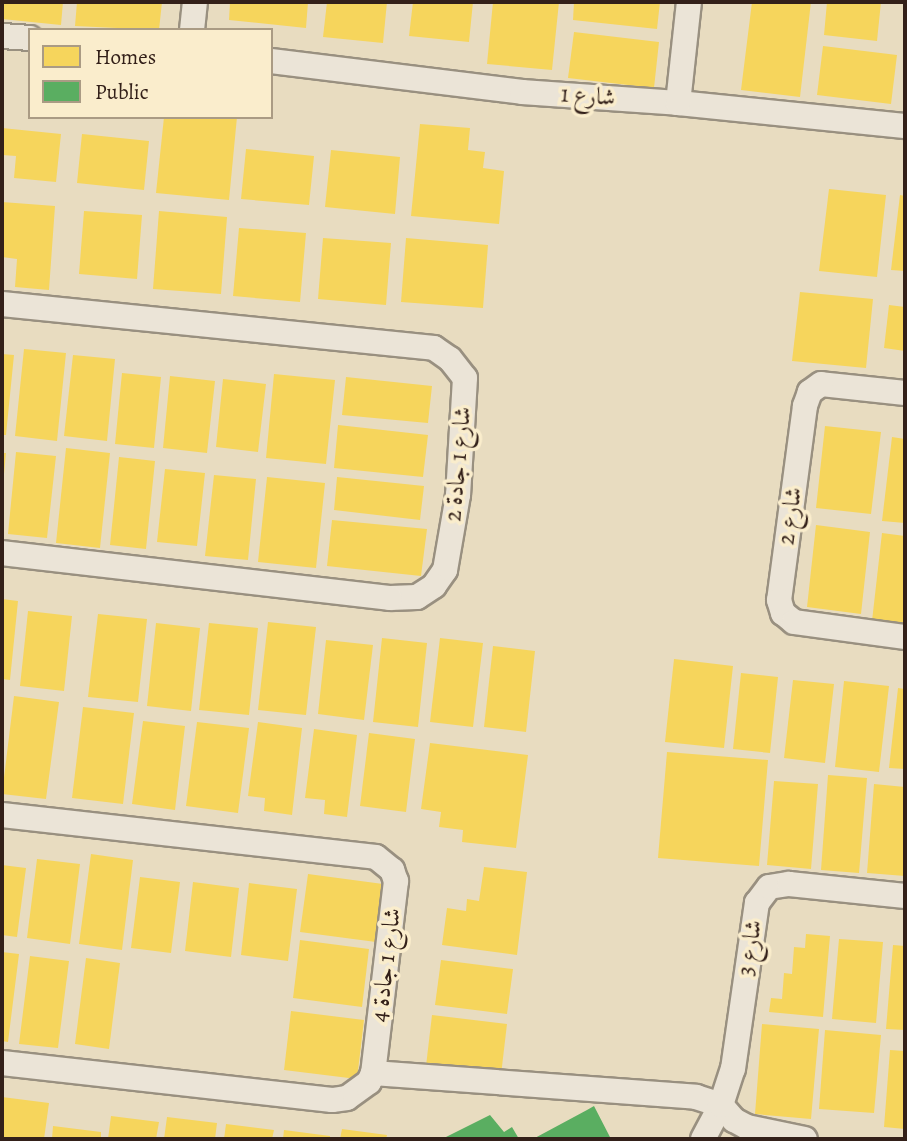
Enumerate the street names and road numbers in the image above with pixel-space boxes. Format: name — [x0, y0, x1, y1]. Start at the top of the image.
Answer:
street label: شارع 1 — [560, 80, 616, 112]
street label: شارع 1 جادة 2 — [439, 405, 477, 523]
street label: شارع 2 — [772, 485, 808, 547]
street label: شارع 1 جادة 4 — [365, 906, 407, 1024]
street label: شارع 3 — [732, 918, 768, 978]

